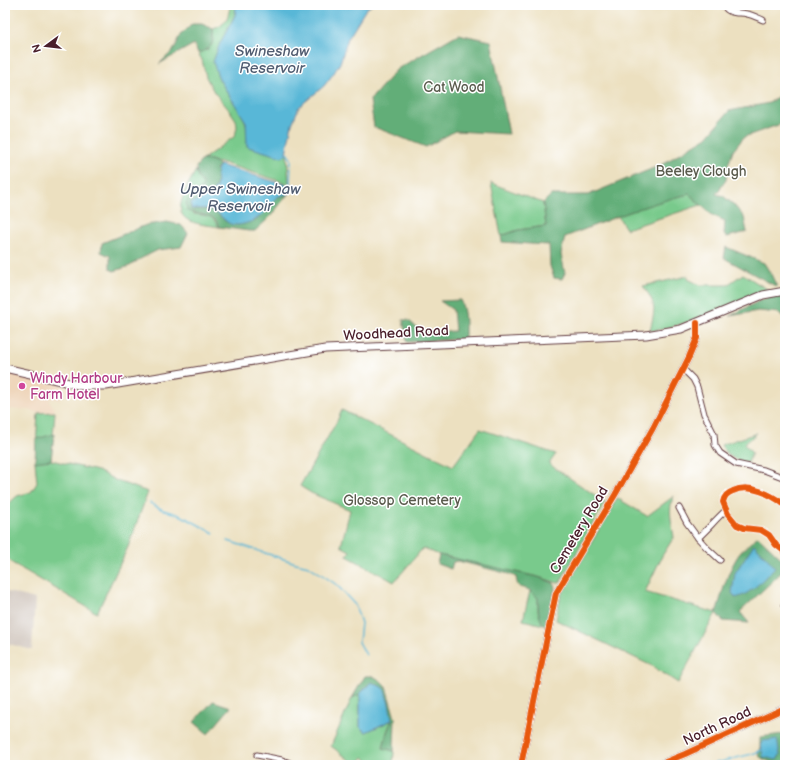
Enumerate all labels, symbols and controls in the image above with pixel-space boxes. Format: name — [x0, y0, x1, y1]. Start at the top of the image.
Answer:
north arrow — [26, 26, 66, 66]
water label: Swineshaw Reservoir — [235, 42, 310, 78]
text: N — [29, 43, 44, 54]
park label: Cat Wood — [423, 79, 485, 96]
park label: Beeley Clough — [656, 163, 747, 180]
water label: Upper Swineshaw Reservoir — [180, 180, 301, 216]
street label: Woodhead Road — [343, 322, 449, 344]
place label: Windy Harbour Farm Hotel — [30, 370, 123, 403]
marker: Windy Harbour Farm Hotel — [17, 381, 27, 391]
street label: Cemetery Road — [546, 483, 612, 577]
park label: Glossop Cemetery — [343, 492, 461, 509]
street label: North Road — [680, 703, 754, 749]

